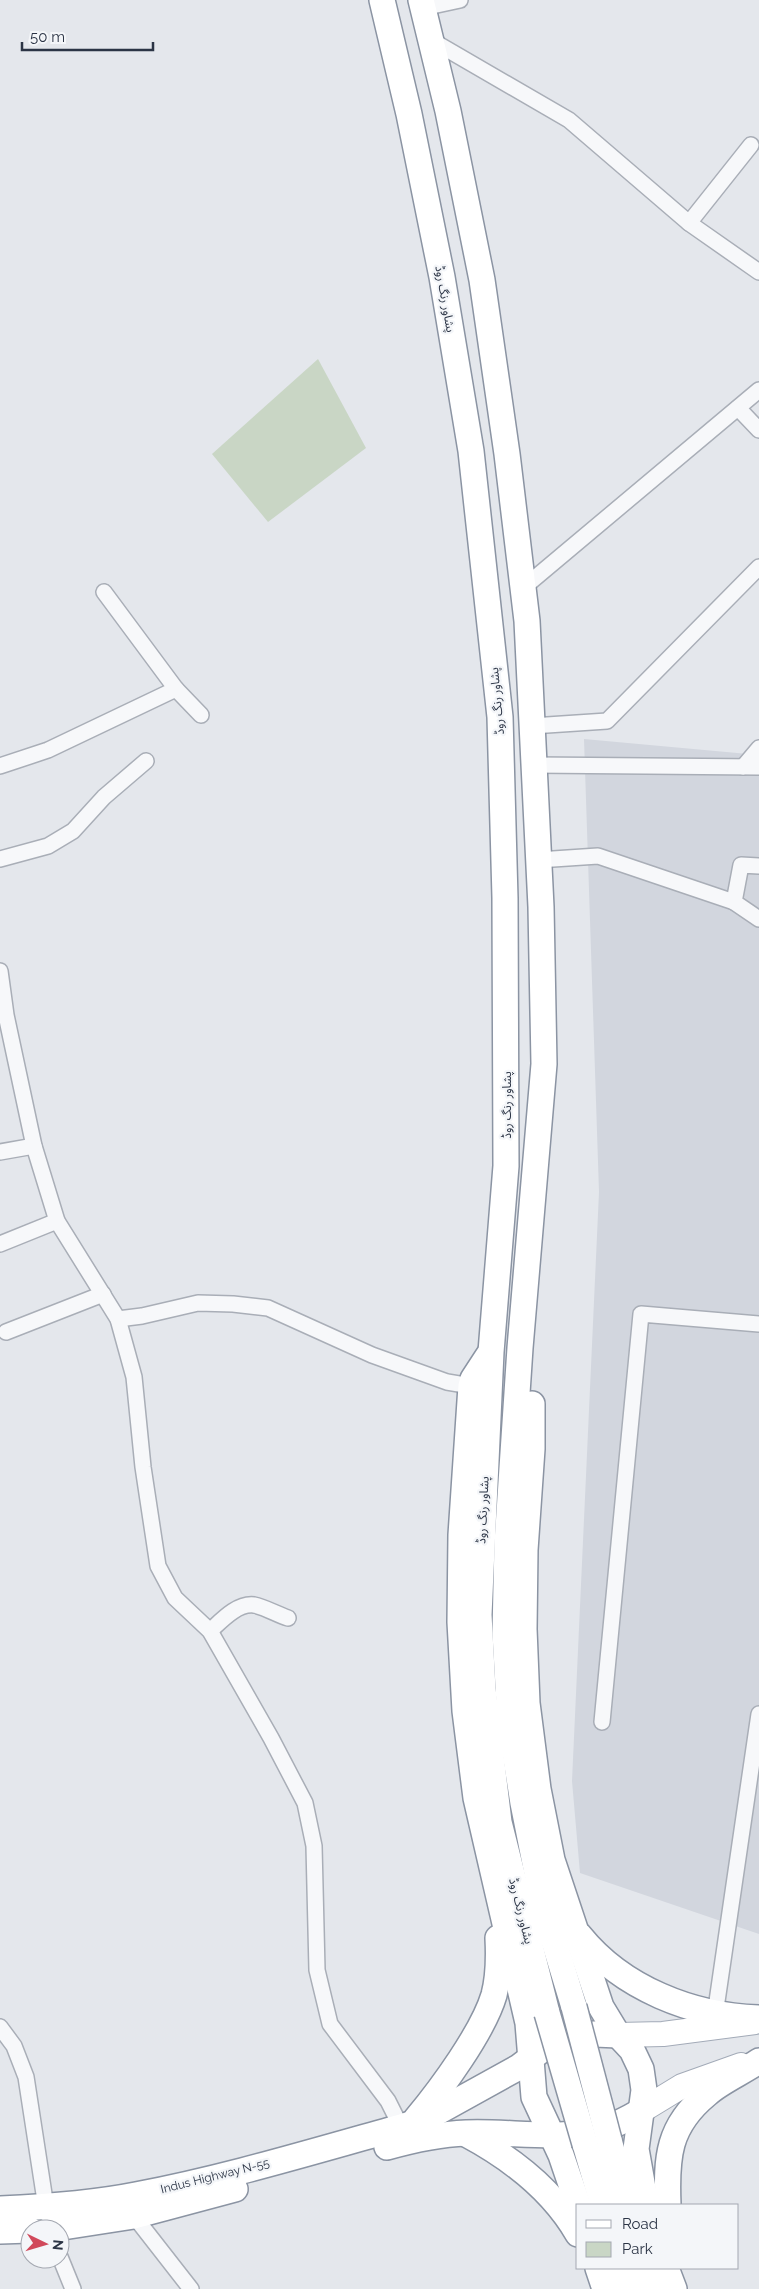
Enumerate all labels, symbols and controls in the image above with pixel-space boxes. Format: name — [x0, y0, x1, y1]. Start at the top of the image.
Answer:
scale bar — [22, 20, 154, 52]
text: 50 m — [30, 28, 65, 46]
street label: پشاور رنگ روڈ — [431, 264, 458, 334]
street label: پشاور رنگ روڈ — [487, 667, 508, 735]
street label: پشاور رنگ روڈ — [500, 1071, 515, 1139]
street label: پشاور رنگ روڈ — [474, 1476, 493, 1544]
street label: پشاور رنگ روڈ — [505, 1876, 536, 1946]
street label: Indus Highway N-55 — [159, 2156, 271, 2196]
legend — [576, 2204, 739, 2269]
text: Road — [622, 2215, 658, 2233]
north arrow — [20, 2219, 70, 2269]
text: N — [50, 2239, 66, 2251]
text: Park — [622, 2240, 653, 2258]

